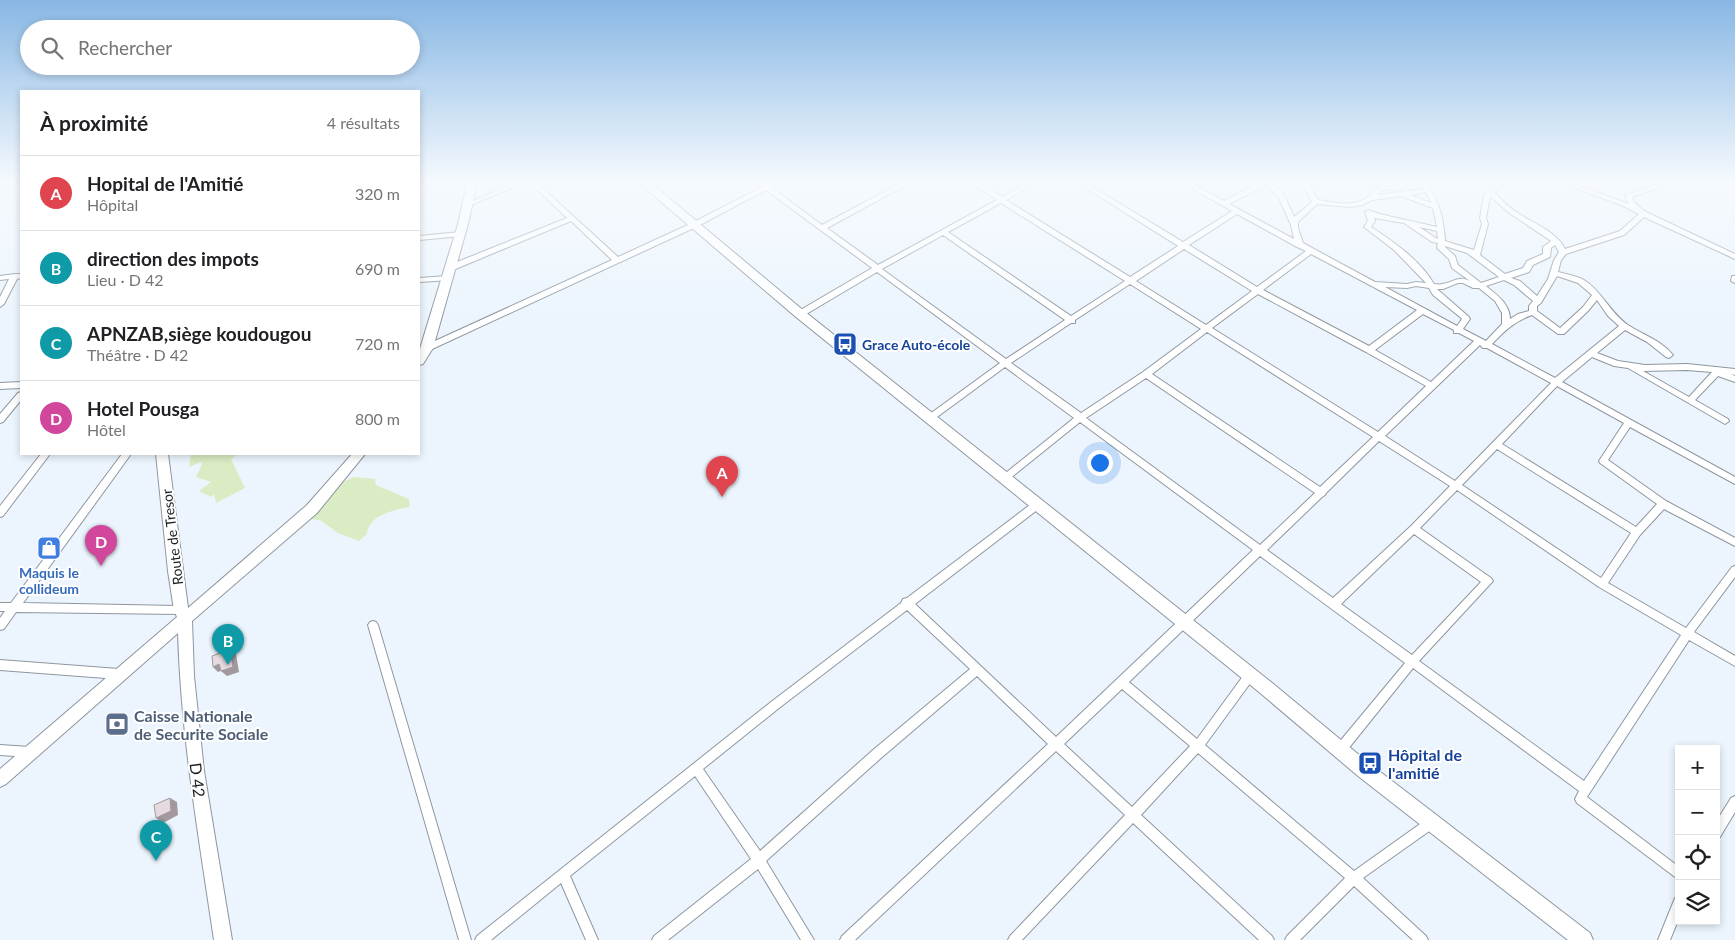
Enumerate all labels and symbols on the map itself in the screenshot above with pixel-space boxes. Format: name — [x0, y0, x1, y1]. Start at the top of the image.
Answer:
bus stop icon: Grace Auto-école — [832, 331, 858, 357]
place label: Grace Auto-école — [862, 336, 971, 353]
your location — [1087, 450, 1113, 476]
pin: A — [706, 456, 738, 497]
street label: Route de Tresor — [158, 488, 186, 586]
pin: D — [85, 525, 117, 566]
shop icon: Maquis le collideum — [36, 535, 62, 561]
place label: Maquis le collideum — [19, 564, 80, 597]
pin: B — [212, 624, 244, 665]
place label: Caisse Nationale de Securite Sociale — [134, 706, 269, 743]
bank icon: Caisse Nationale de Securite Sociale — [104, 711, 130, 737]
place label: Hôpital de l'amitié — [1388, 745, 1462, 782]
bus stop icon: Hôpital de l'amitié — [1357, 750, 1383, 776]
street label: D 42 — [186, 762, 210, 798]
pin: C — [140, 820, 172, 861]

